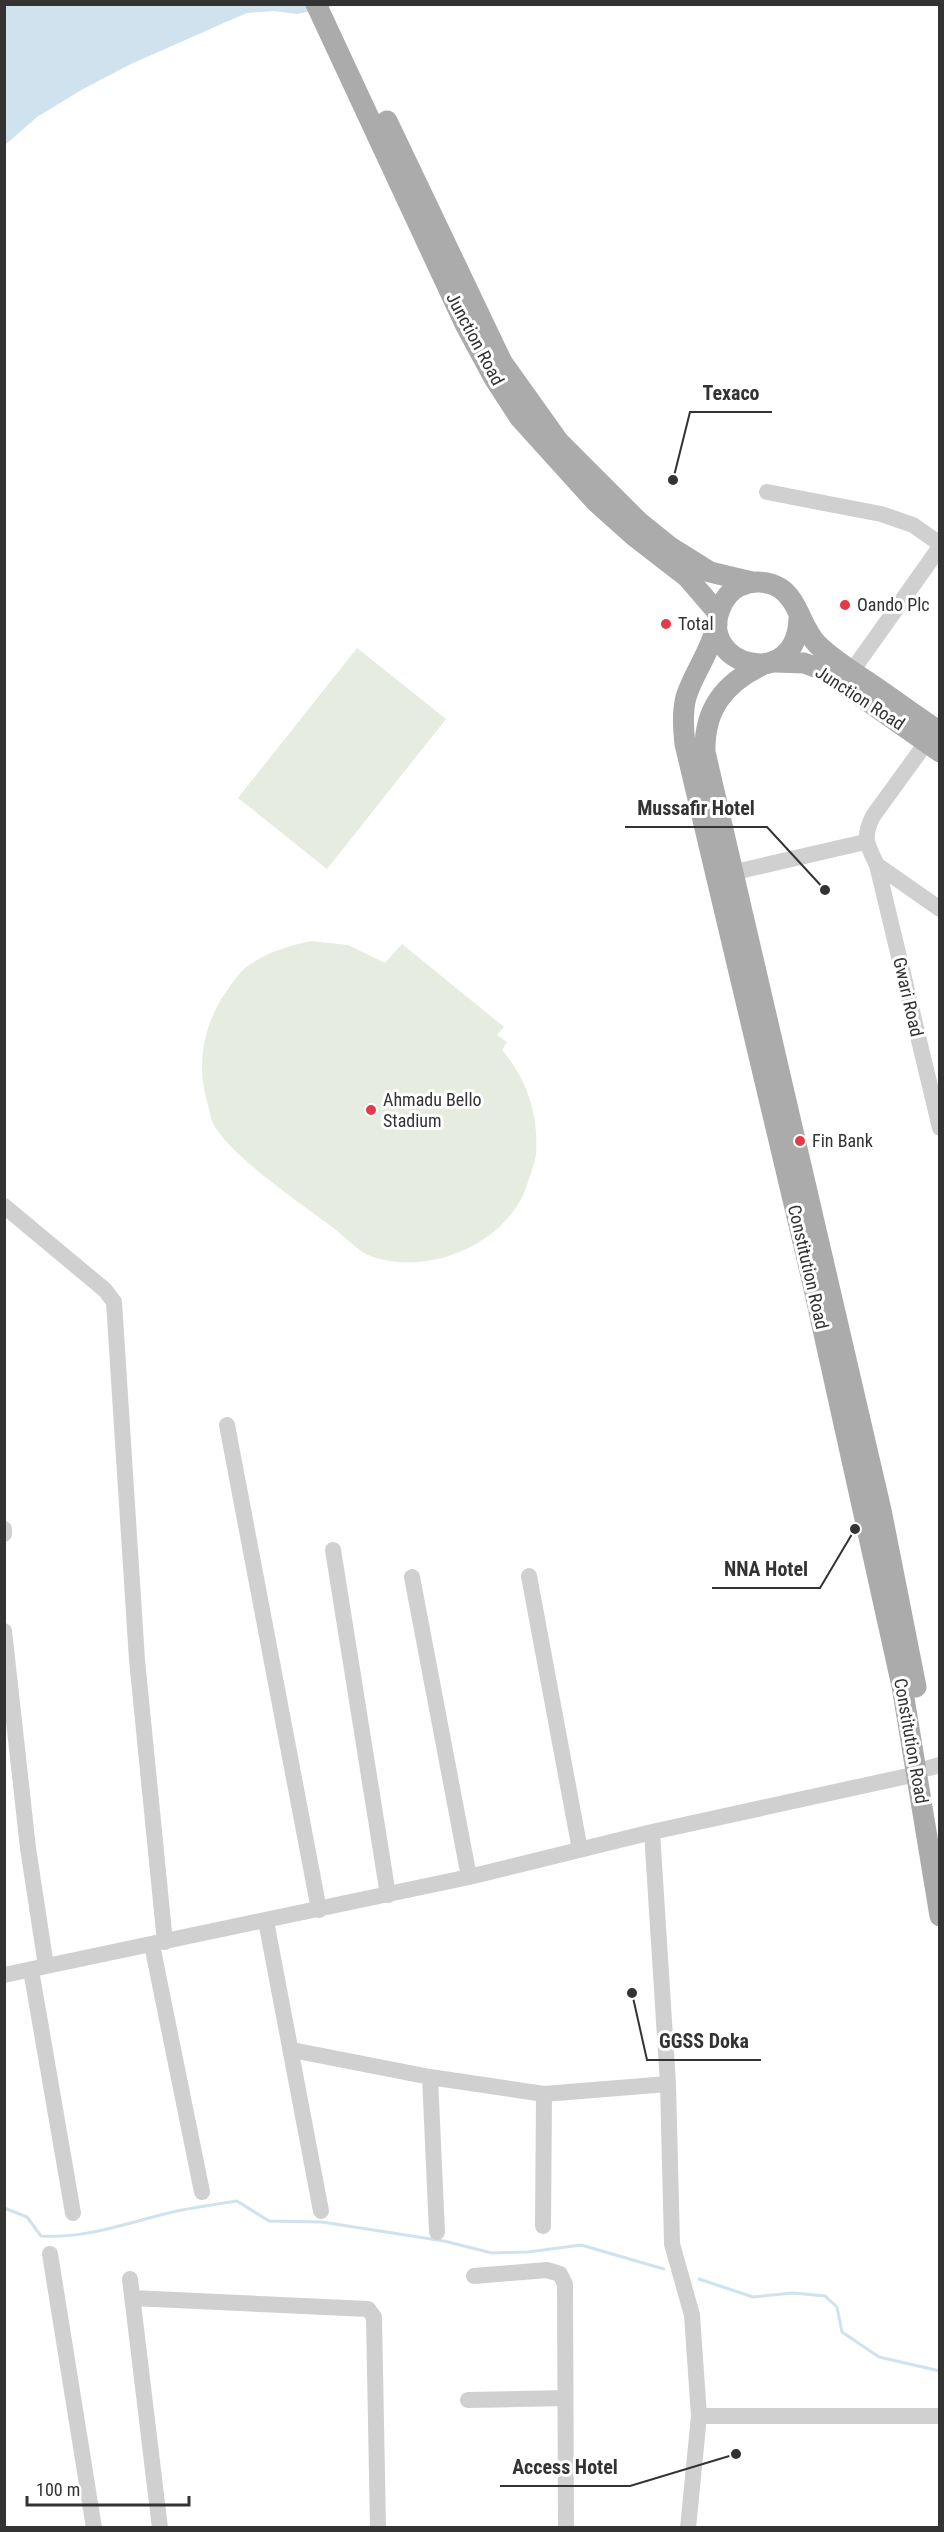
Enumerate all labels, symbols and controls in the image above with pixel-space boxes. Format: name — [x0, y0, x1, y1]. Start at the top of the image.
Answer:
street label: Junction Road — [442, 289, 509, 389]
callout: Texaco — [690, 374, 772, 412]
text: Texaco — [702, 381, 760, 405]
place label: Oando Plc — [857, 594, 930, 615]
marker: Oando Plc — [838, 598, 852, 612]
place label: Total — [678, 613, 714, 634]
marker: Total — [659, 617, 673, 631]
street label: Junction Road — [812, 661, 909, 734]
callout: Mussafir Hotel — [625, 789, 767, 827]
text: Mussafir Hotel — [637, 796, 755, 820]
street label: Gwari Road — [889, 955, 928, 1039]
place label: Ahmadu Bello Stadium — [383, 1089, 482, 1131]
marker: Ahmadu Bello Stadium — [364, 1103, 378, 1117]
place label: Fin Bank — [812, 1130, 873, 1151]
marker: Fin Bank — [793, 1134, 807, 1148]
street label: Constitution Road — [784, 1203, 833, 1331]
callout: NNA Hotel — [712, 1550, 820, 1588]
text: NNA Hotel — [724, 1557, 808, 1581]
street label: Constitution Road — [890, 1676, 933, 1805]
callout: GGSS Doka — [647, 2022, 761, 2060]
text: GGSS Doka — [659, 2029, 749, 2053]
callout: Access Hotel — [500, 2448, 630, 2486]
text: Access Hotel — [512, 2455, 618, 2479]
scale bar — [27, 2469, 189, 2507]
text: 100 m — [36, 2479, 80, 2500]

